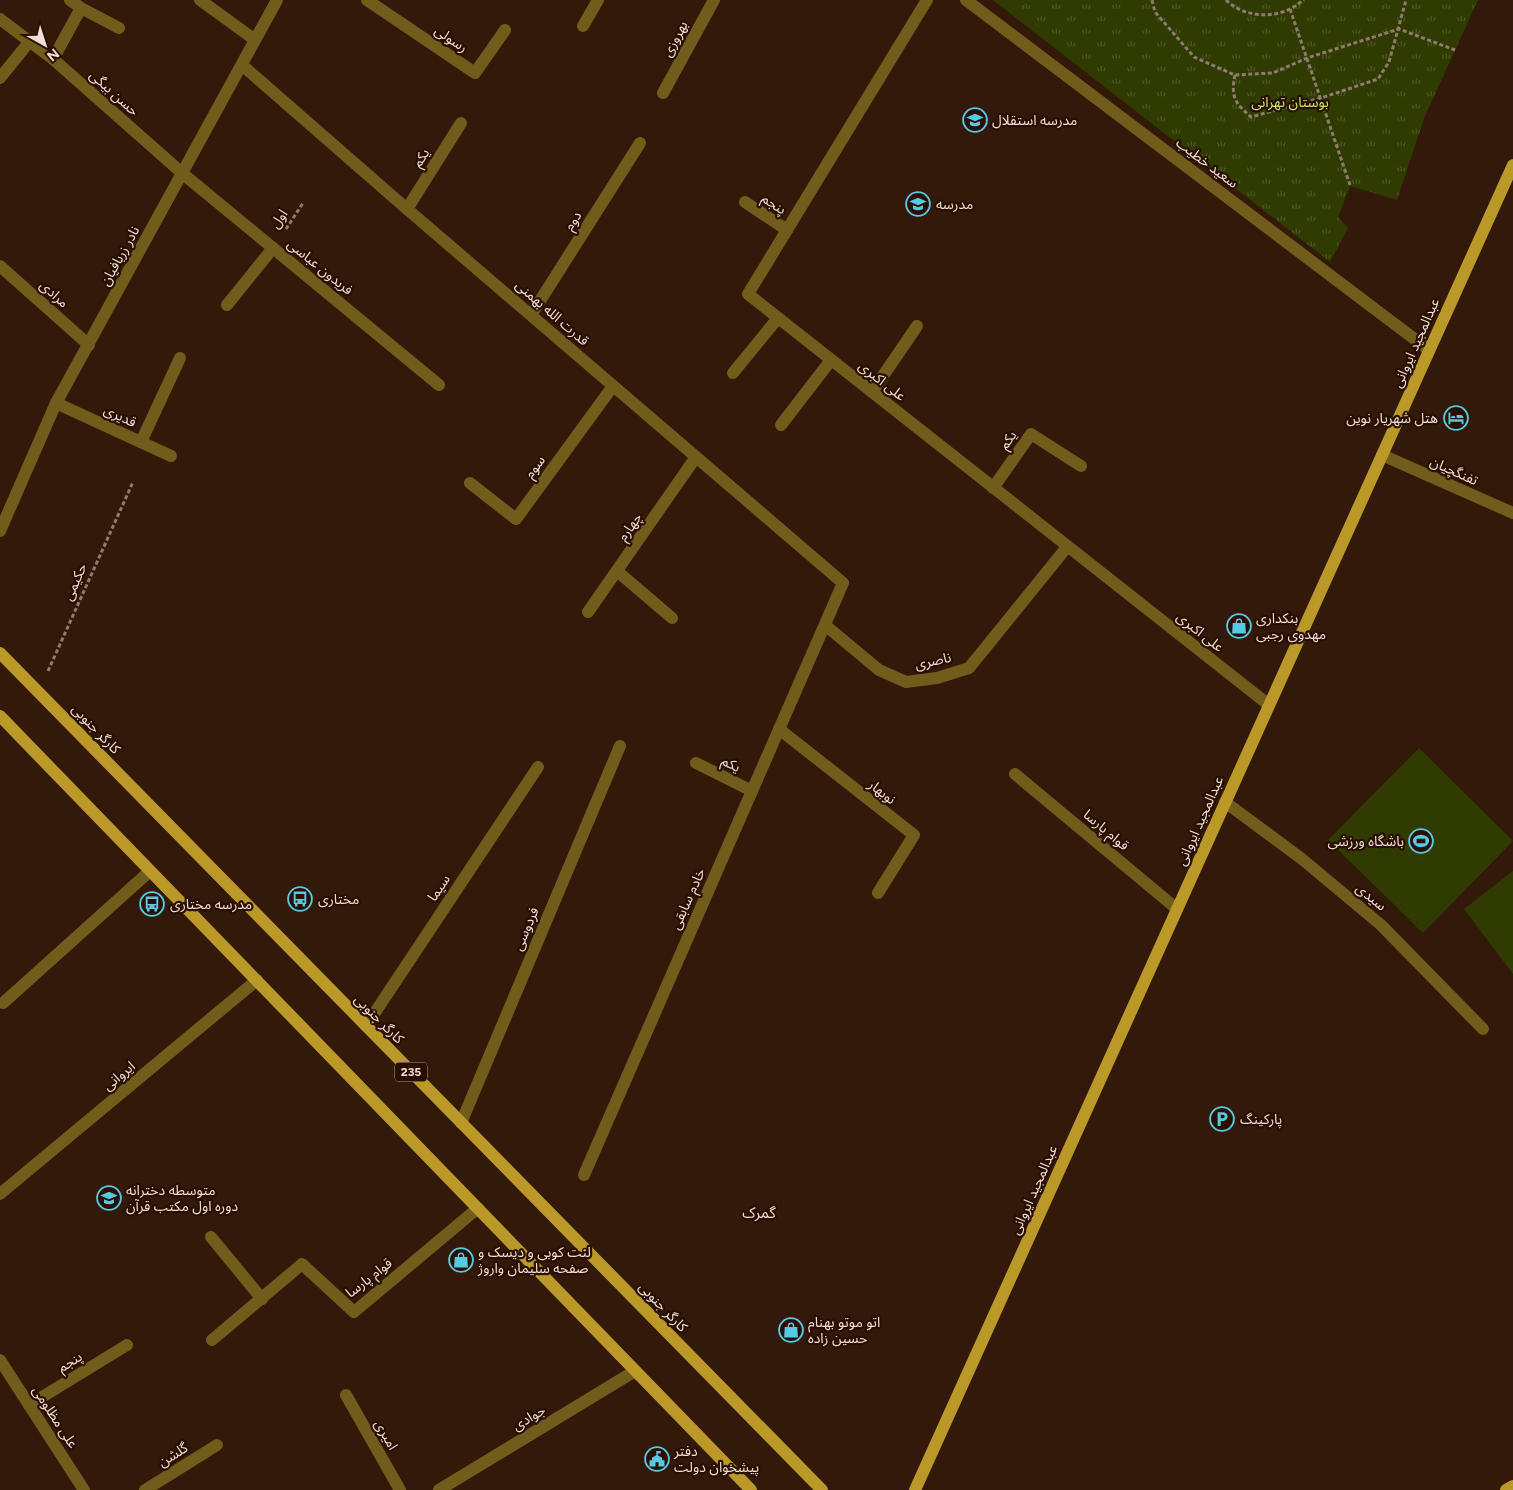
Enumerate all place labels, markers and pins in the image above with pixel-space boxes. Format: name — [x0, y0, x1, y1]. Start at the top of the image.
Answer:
school or university icon: مدرسه استقلال — [962, 107, 988, 133]
place label: مدرسه استقلال — [992, 112, 1077, 129]
school or university icon: مدرسه — [905, 191, 931, 217]
place label: مدرسه — [936, 196, 973, 213]
hotel icon: هتل شهریار نوین — [1443, 405, 1469, 431]
place label: هتل شهریار نوین — [1346, 410, 1438, 427]
place label: بنکداری مهدوی رجبی — [1256, 610, 1326, 643]
shop icon: بنکداری مهدوی رجبی — [1226, 613, 1252, 639]
sports icon: باشگاه ورزشی — [1408, 828, 1434, 854]
place label: باشگاه ورزشی — [1327, 833, 1404, 850]
bus stop icon: مختاری — [287, 886, 313, 912]
bus stop icon: مدرسه مختاری — [139, 891, 165, 917]
place label: مختاری — [318, 891, 359, 908]
place label: مدرسه مختاری — [170, 896, 252, 913]
parking icon: پارکینگ — [1209, 1106, 1235, 1132]
place label: پارکینگ — [1240, 1111, 1282, 1129]
place label: متوسطه دخترانه دوره اول مکتب قرآن — [126, 1182, 239, 1215]
school or university icon: متوسطه دخترانه دوره اول مکتب قرآن — [96, 1185, 122, 1211]
place label: لنت کوبی و دیسک و صفحه سلیمان واروژ — [477, 1244, 591, 1277]
shop icon: لنت کوبی و دیسک و صفحه سلیمان واروژ — [448, 1247, 474, 1273]
place label: اتو موتو بهنام حسین زاده — [808, 1314, 880, 1347]
shop icon: اتو موتو بهنام حسین زاده — [778, 1317, 804, 1343]
place label: دفتر پیشخوان دولت — [673, 1443, 759, 1477]
public building icon: دفتر پیشخوان دولت — [644, 1446, 670, 1472]

